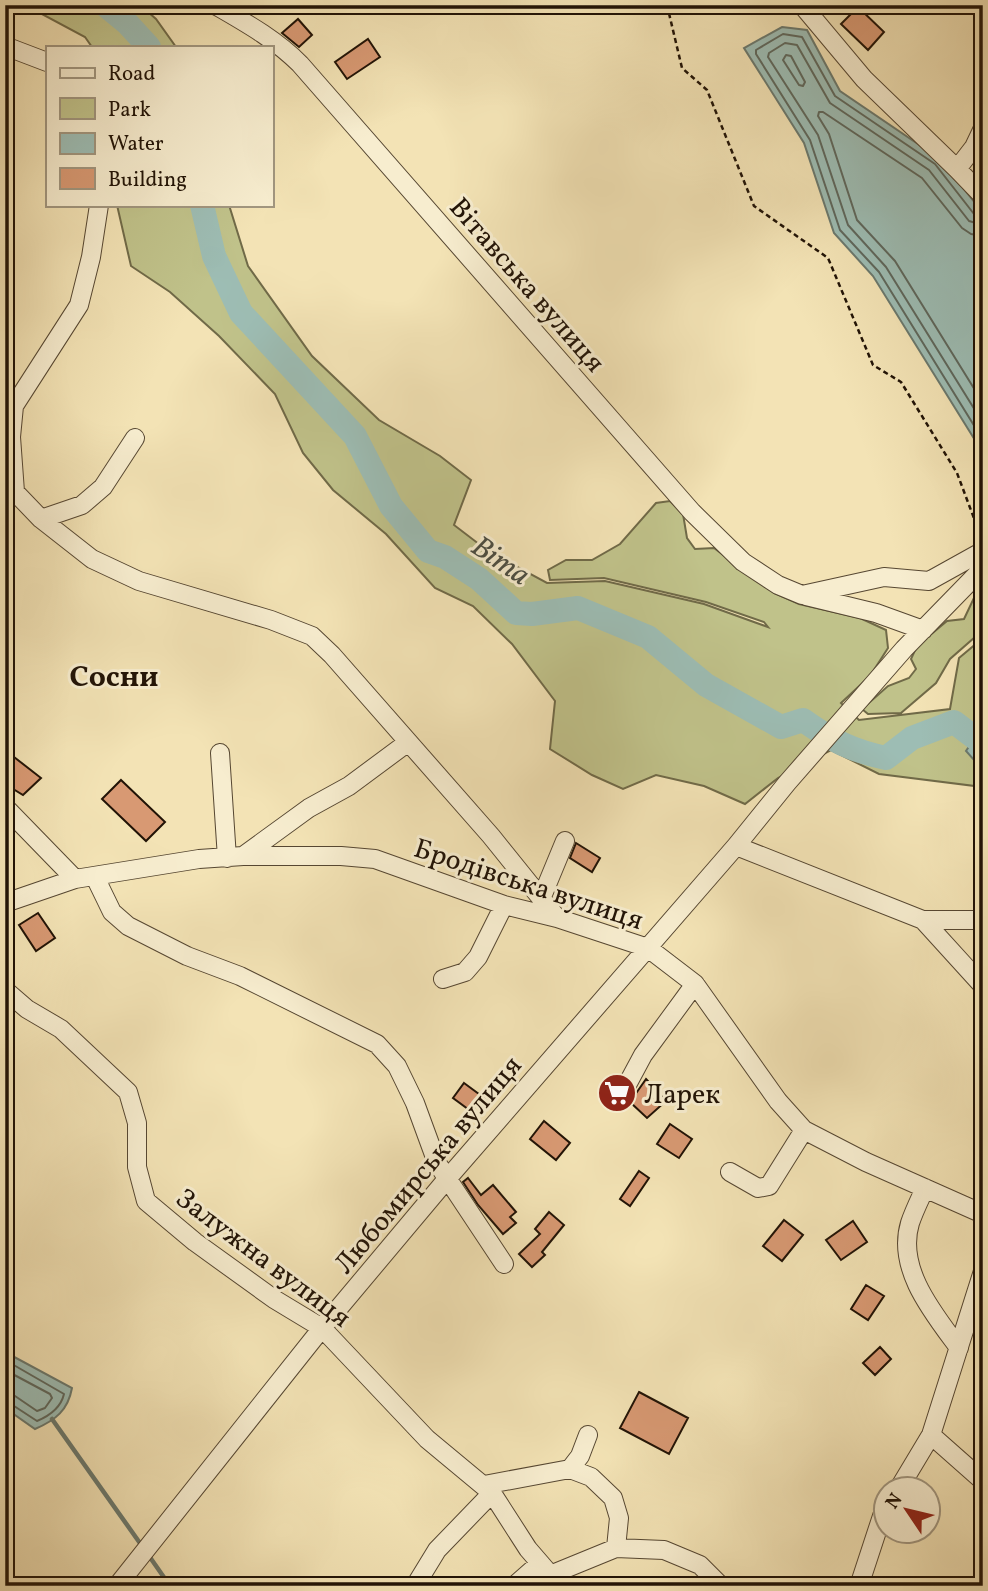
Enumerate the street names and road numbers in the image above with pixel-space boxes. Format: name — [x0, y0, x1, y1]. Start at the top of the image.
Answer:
street label: Вітавська вулиця — [439, 190, 613, 382]
street label: Бродівська вулиця — [409, 830, 648, 941]
street label: Любомирська вулиця — [326, 1048, 532, 1283]
street label: Залужна вулиця — [167, 1180, 358, 1338]

